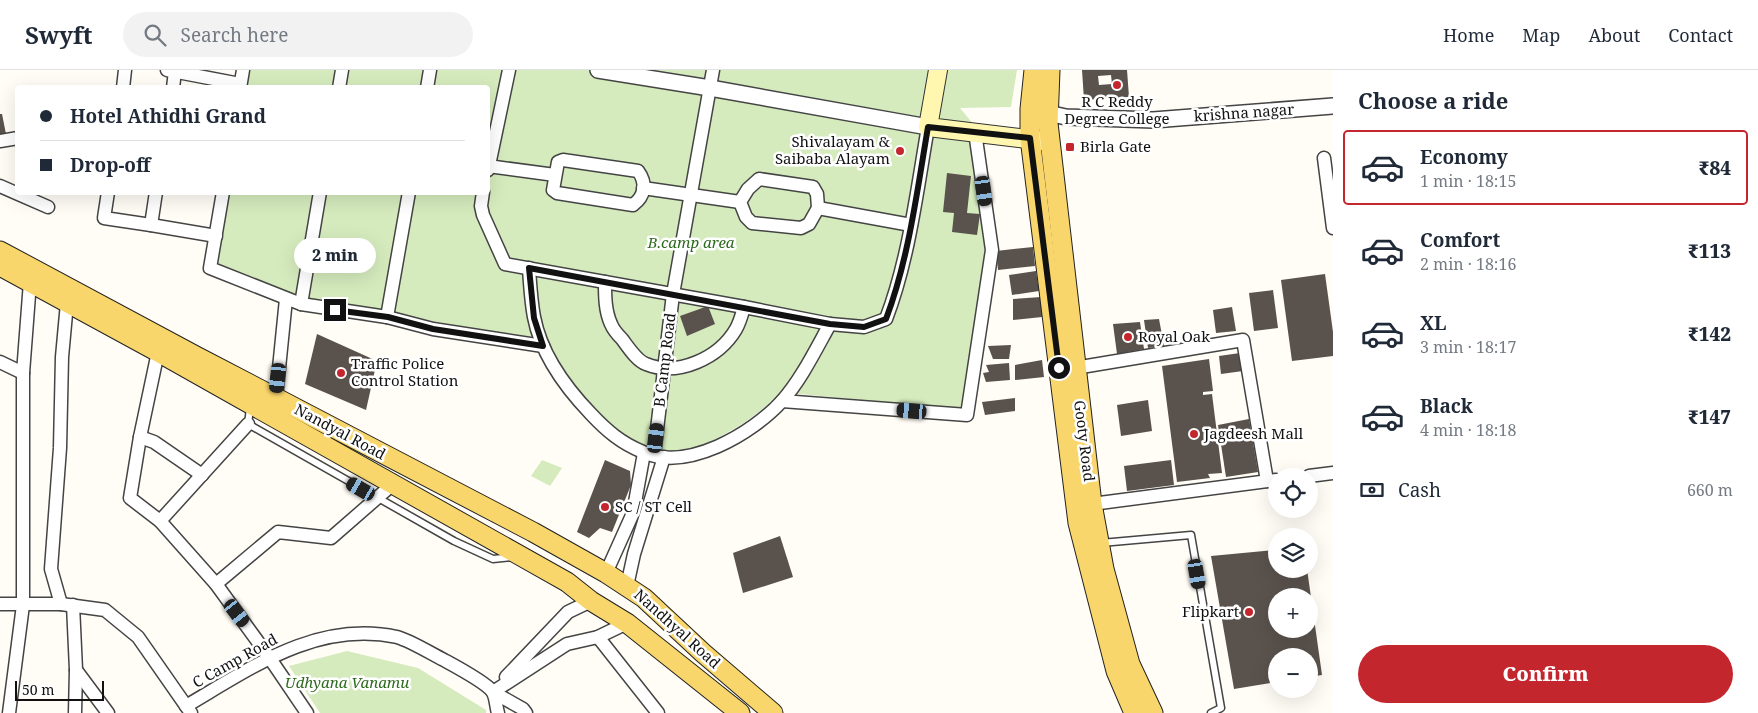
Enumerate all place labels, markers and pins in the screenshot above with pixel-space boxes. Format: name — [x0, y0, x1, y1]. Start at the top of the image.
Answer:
marker: R C Reddy Degree College — [1111, 79, 1123, 91]
place label: R C Reddy Degree College — [1064, 91, 1170, 128]
place label: Shivalayam & Saibaba Alayam — [775, 131, 890, 168]
place label: Birla Gate — [1080, 136, 1151, 156]
marker: Birla Gate — [1064, 141, 1076, 153]
marker: Shivalayam & Saibaba Alayam — [894, 145, 906, 157]
place label: Royal Oak — [1138, 326, 1210, 346]
marker: Royal Oak — [1122, 331, 1134, 343]
place label: Traffic Police Control Station — [351, 353, 459, 390]
marker: Traffic Police Control Station — [335, 367, 347, 379]
place label: Jagdeesh Mall — [1203, 423, 1303, 443]
marker: Jagdeesh Mall — [1188, 428, 1200, 440]
place label: SC / ST Cell — [615, 496, 692, 516]
marker: SC / ST Cell — [599, 501, 611, 513]
place label: Flipkart — [1182, 601, 1239, 621]
marker: Flipkart — [1243, 606, 1255, 618]

